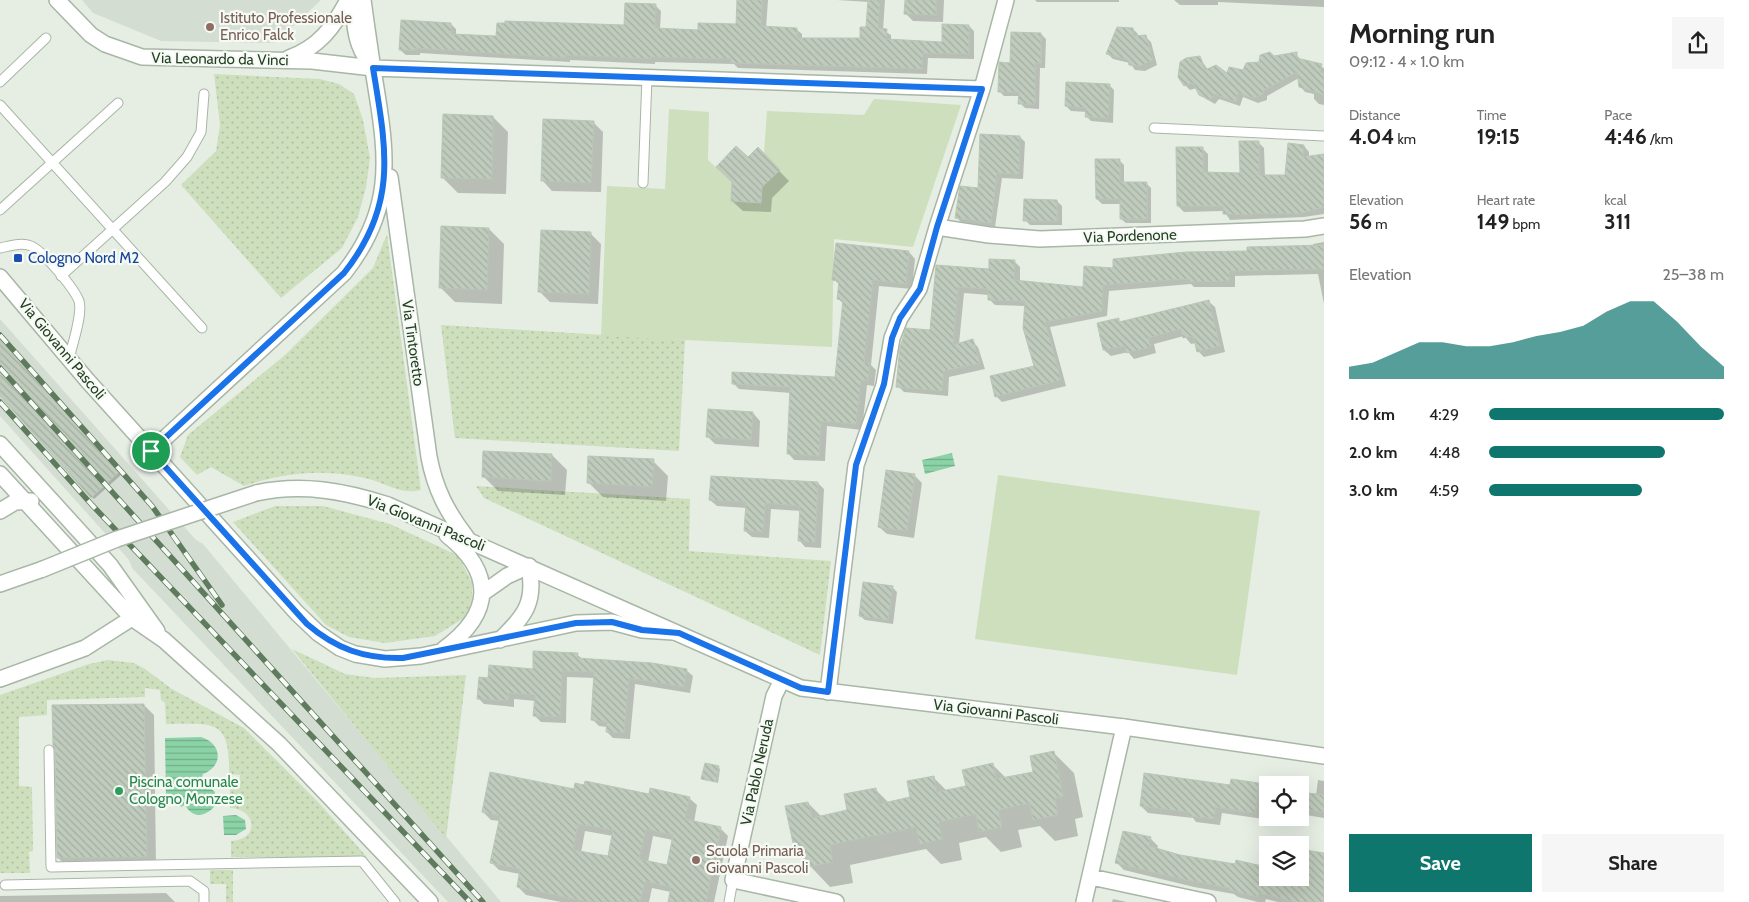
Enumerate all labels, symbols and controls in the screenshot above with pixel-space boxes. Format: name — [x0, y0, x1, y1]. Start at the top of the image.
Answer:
place label: Istituto Professionale Enrico Falck — [220, 9, 352, 44]
text: Morning run — [1349, 16, 1495, 50]
button: share — [1672, 17, 1724, 69]
marker: Istituto Professionale Enrico Falck — [204, 21, 216, 33]
street label: Via Leonardo da Vinci — [151, 49, 289, 69]
text: 09:12 · 4 × 1.0 km — [1349, 52, 1464, 71]
text: Distance — [1349, 106, 1401, 124]
text: Time — [1477, 106, 1506, 124]
text: Pace — [1604, 106, 1632, 124]
text: 4.04 — [1349, 124, 1394, 149]
text: 19:15 — [1477, 124, 1520, 149]
text: 4:46 — [1604, 124, 1647, 149]
text: km — [1394, 130, 1416, 148]
text: /km — [1647, 130, 1673, 148]
text: Elevation — [1349, 191, 1404, 209]
text: Heart rate — [1477, 191, 1535, 209]
text: kcal — [1604, 191, 1627, 209]
text: 56 — [1349, 209, 1372, 234]
text: 149 — [1477, 209, 1509, 234]
text: 311 — [1604, 209, 1631, 234]
text: m — [1372, 215, 1388, 233]
text: bpm — [1509, 215, 1540, 233]
street label: Via Pordenone — [1083, 225, 1177, 247]
place label: Cologno Nord M2 — [28, 249, 139, 267]
marker: Cologno Nord M2 — [12, 252, 24, 264]
text: Elevation — [1349, 265, 1412, 284]
text: 25–38 m — [1662, 265, 1724, 284]
street label: Via Giovanni Pascoli — [15, 295, 109, 403]
street label: Via Tintoretto — [398, 299, 428, 387]
text: 1.0 km — [1349, 405, 1395, 424]
text: 4:29 — [1429, 405, 1459, 424]
pin — [130, 430, 172, 472]
icon: arrive — [137, 437, 165, 465]
text: 2.0 km — [1349, 443, 1397, 462]
text: 4:48 — [1429, 443, 1461, 462]
text: 3.0 km — [1349, 481, 1398, 500]
text: 4:59 — [1429, 481, 1459, 500]
street label: Via Giovanni Pascoli — [364, 491, 488, 555]
street label: Via Giovanni Pascoli — [932, 695, 1060, 729]
street label: Via Pablo Neruda — [737, 716, 777, 827]
place label: Piscina comunale Cologno Monzese — [129, 773, 243, 808]
map controls — [1259, 776, 1309, 886]
button: locate — [1259, 776, 1309, 826]
marker: Piscina comunale Cologno Monzese — [113, 785, 125, 797]
button: Save — [1349, 834, 1532, 892]
button: Share — [1542, 834, 1724, 892]
button: layers — [1259, 836, 1309, 886]
place label: Scuola Primaria Giovanni Pascoli — [706, 842, 809, 877]
marker: Scuola Primaria Giovanni Pascoli — [690, 854, 702, 866]

